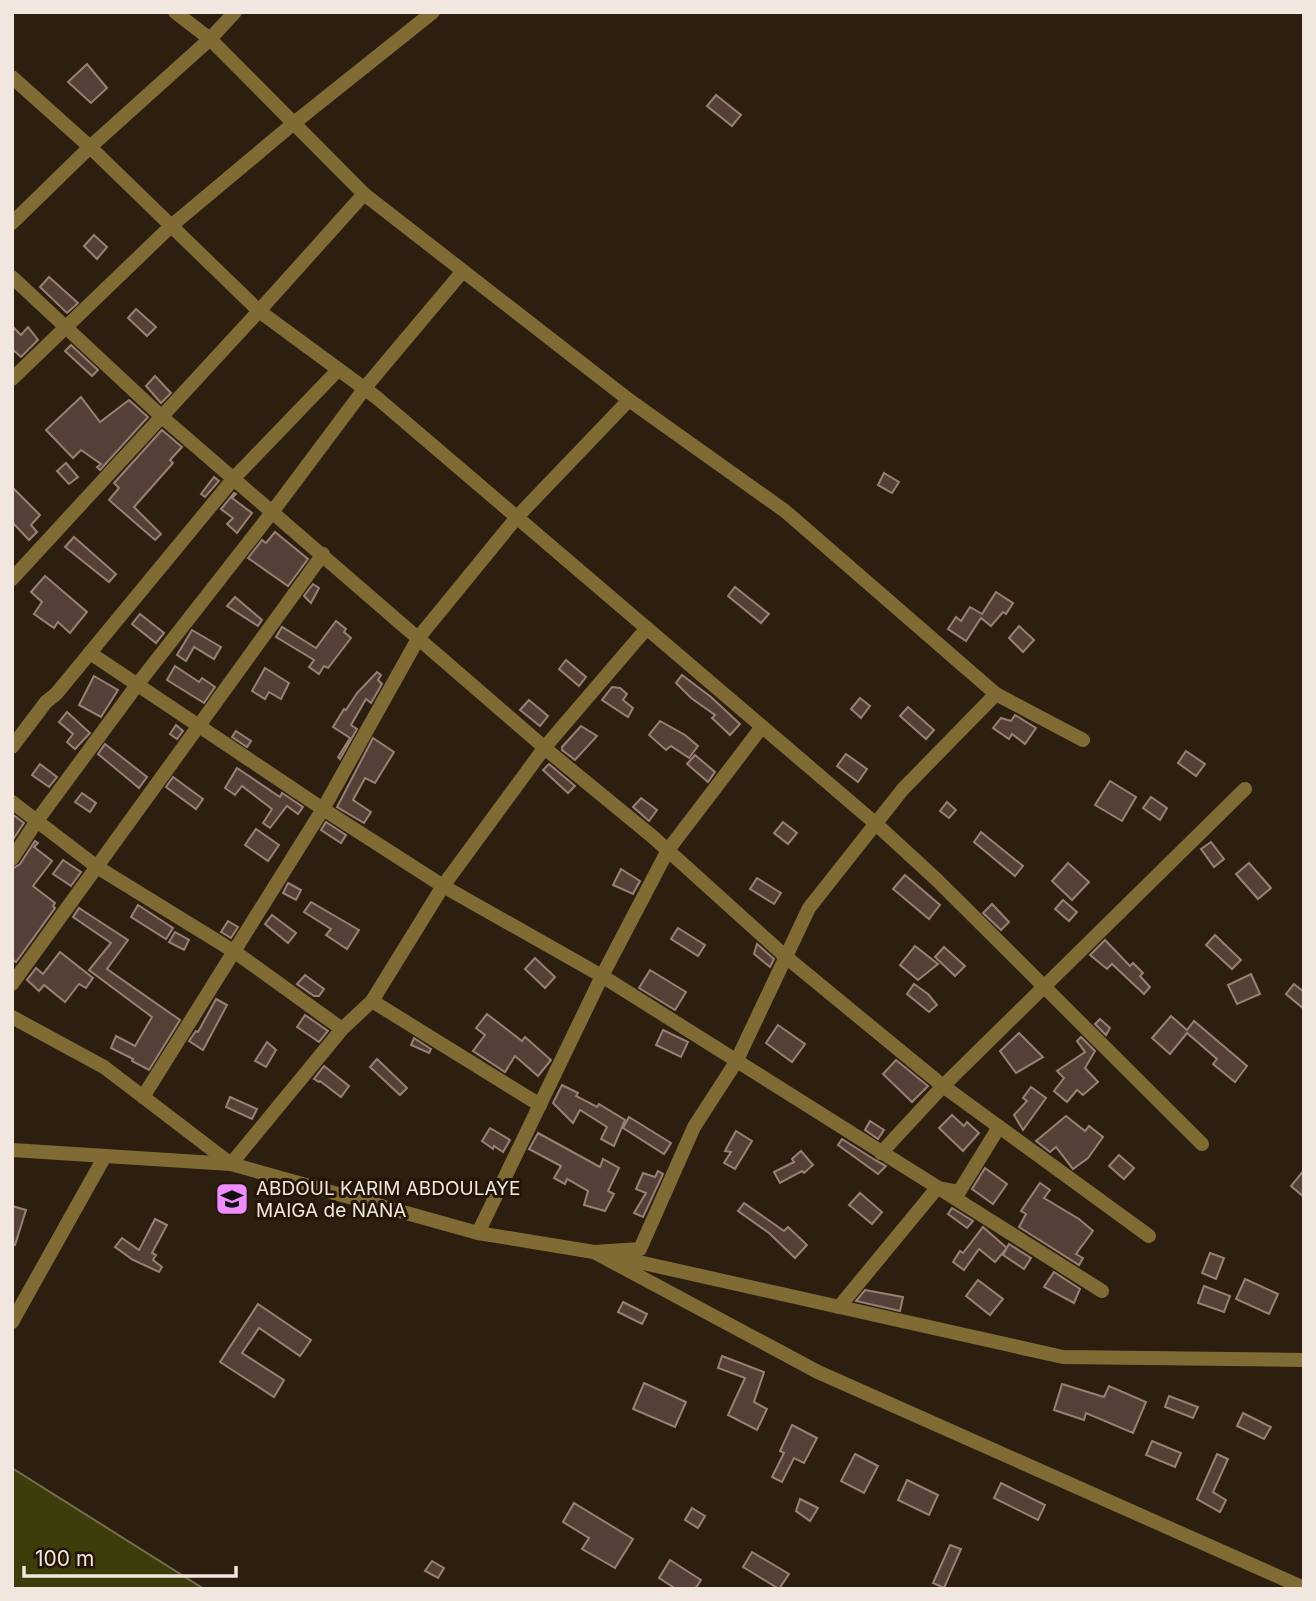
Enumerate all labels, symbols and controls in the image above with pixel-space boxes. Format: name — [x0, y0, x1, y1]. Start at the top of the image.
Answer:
place label: ABDOUL KARIM ABDOULAYE MAIGA de NANA — [256, 1177, 520, 1222]
school or university icon: ABDOUL KARIM ABDOULAYE MAIGA de NANA — [213, 1180, 251, 1218]
scale bar — [24, 1534, 236, 1578]
text: 100 m — [35, 1546, 94, 1571]

